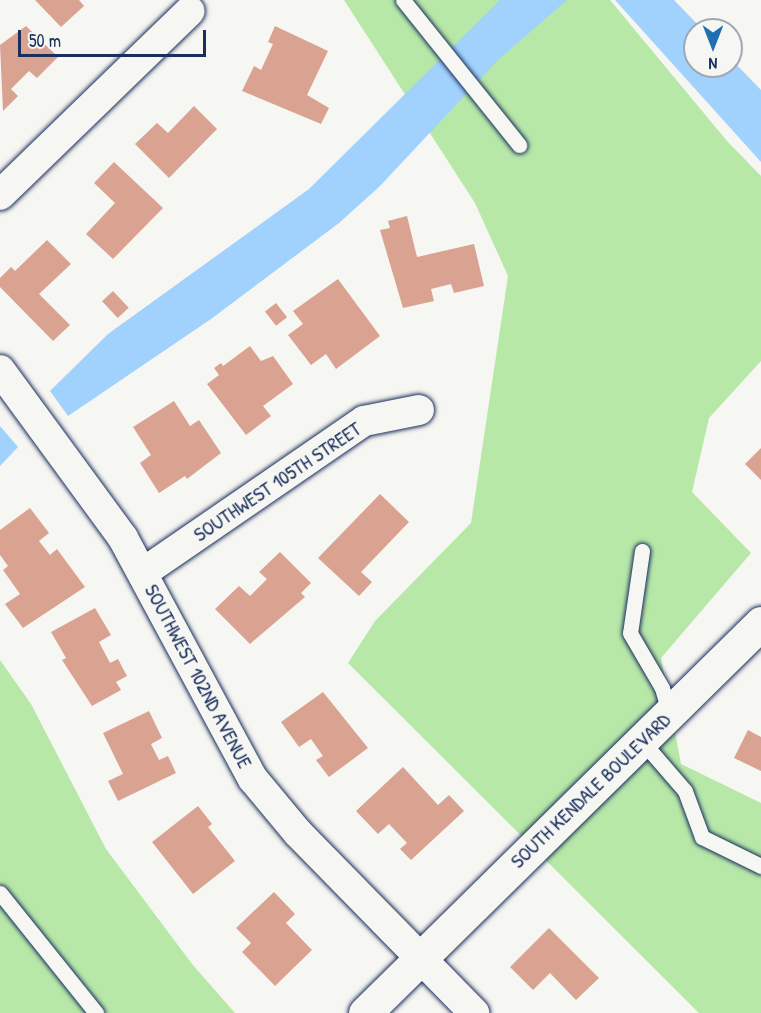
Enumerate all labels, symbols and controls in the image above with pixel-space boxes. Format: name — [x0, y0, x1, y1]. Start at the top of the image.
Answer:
scale bar — [21, 18, 208, 56]
north arrow — [683, 18, 743, 78]
text: 50 m — [29, 28, 61, 53]
text: N — [709, 53, 717, 75]
street label: SOUTHWEST 105TH STREET — [189, 416, 365, 546]
street label: SOUTHWEST 102ND AVENUE — [140, 580, 258, 772]
street label: SOUTH KENDALE BOULEVARD — [505, 707, 675, 873]

